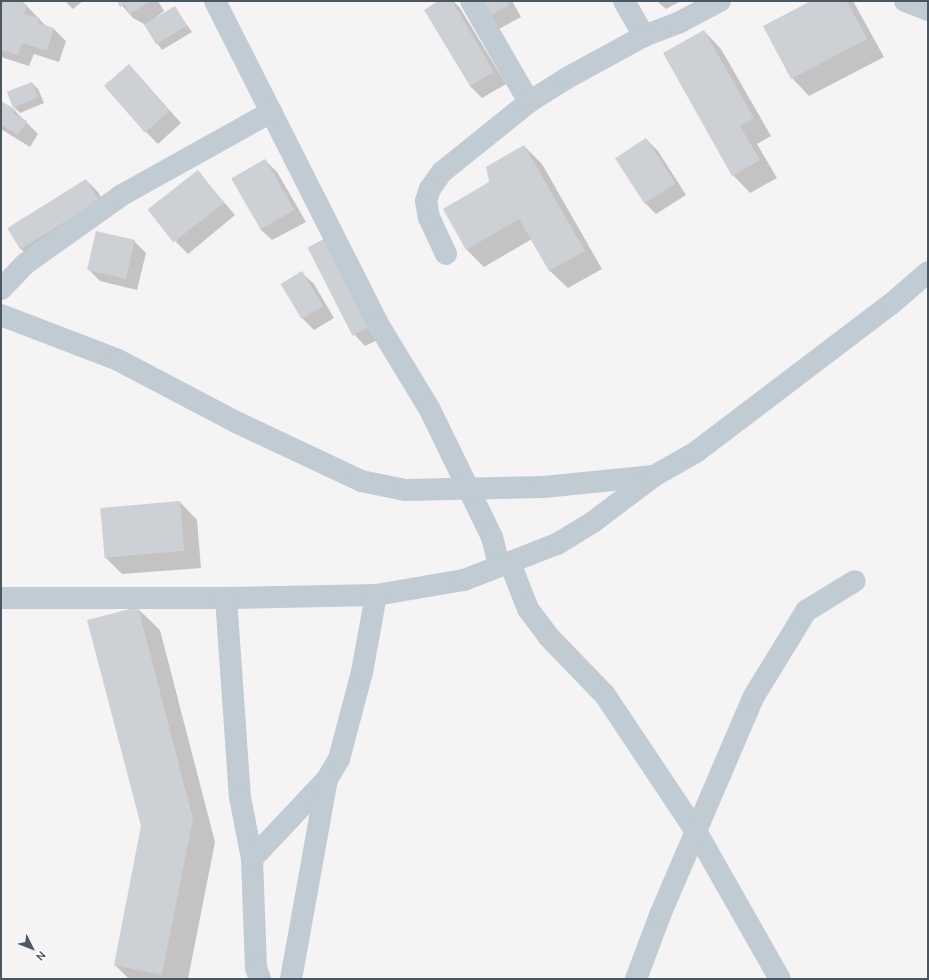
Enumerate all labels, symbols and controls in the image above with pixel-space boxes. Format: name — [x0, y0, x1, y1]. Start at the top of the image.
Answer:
north arrow — [12, 928, 52, 968]
text: N — [34, 949, 48, 963]

